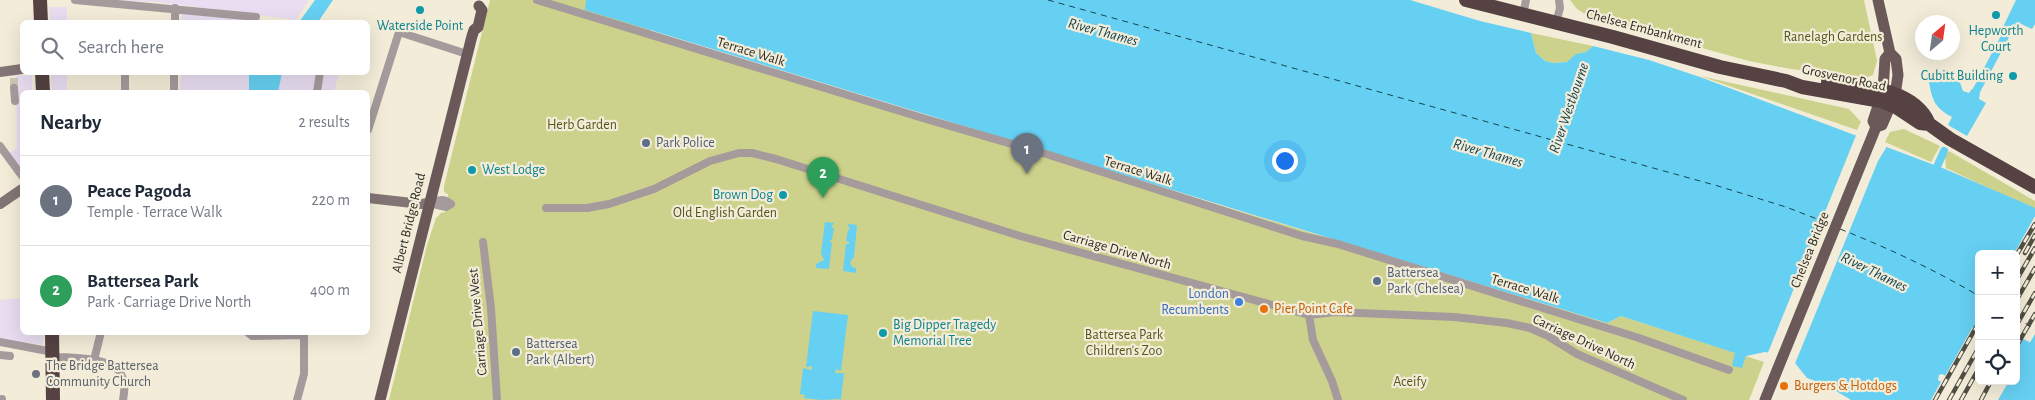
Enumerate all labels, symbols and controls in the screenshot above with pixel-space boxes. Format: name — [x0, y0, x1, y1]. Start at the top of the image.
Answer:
marker: Waterside Point — [414, 4, 426, 16]
street label: Chelsea Embankment — [1585, 7, 1704, 51]
marker: Hepworth Court — [1990, 9, 2002, 21]
water label: River Thames — [1066, 15, 1140, 49]
north arrow — [1915, 15, 1960, 60]
place label: Waterside Point — [377, 19, 464, 33]
search box — [20, 20, 370, 75]
place label: Hepworth Court — [1969, 24, 2023, 54]
park label: Ranelagh Gardens — [1783, 30, 1883, 44]
icon: search — [38, 34, 66, 62]
street label: Terrace Walk — [715, 35, 787, 69]
text: Search here — [78, 38, 164, 57]
water label: River Westbourne — [1547, 61, 1592, 155]
street label: Grosvenor Road — [1801, 62, 1887, 94]
place label: Cubitt Building — [1921, 69, 2003, 83]
marker: Cubitt Building — [2007, 70, 2019, 82]
text: Nearby — [40, 112, 101, 133]
text: 2 results — [298, 114, 350, 130]
park label: Herb Garden — [547, 118, 617, 132]
pin: 1 — [1011, 133, 1043, 174]
place label: Park Police — [656, 136, 715, 150]
water label: River Thames — [1452, 136, 1525, 170]
marker: Park Police — [640, 137, 652, 149]
your location — [1272, 148, 1298, 174]
street label: Terrace Walk — [1102, 154, 1174, 188]
pin: 2 — [807, 157, 839, 198]
place label: West Lodge — [482, 163, 545, 177]
marker: West Lodge — [466, 164, 478, 176]
street label: Albert Bridge Road — [390, 172, 428, 274]
text: Peace Pagoda — [87, 182, 191, 201]
place label: Brown Dog — [713, 188, 773, 202]
marker: Brown Dog — [777, 189, 789, 201]
text: 1 — [53, 192, 59, 208]
text: 220 m — [312, 192, 350, 208]
text: Temple · Terrace Walk — [87, 204, 222, 220]
park label: Old English Garden — [673, 206, 777, 220]
street label: Chelsea Bridge — [1788, 210, 1832, 290]
street label: Carriage Drive North — [1061, 228, 1173, 272]
water label: River Thames — [1839, 250, 1910, 295]
map controls — [1975, 250, 2020, 385]
button: + — [1975, 250, 2020, 295]
place label: Battersea Park (Chelsea) — [1387, 266, 1464, 296]
street label: Carriage Drive West — [466, 267, 490, 376]
text: Battersea Park — [87, 272, 199, 291]
street label: Terrace Walk — [1489, 272, 1561, 306]
marker: Battersea Park (Chelsea) — [1371, 275, 1383, 287]
text: 2 — [52, 282, 60, 298]
text: 400 m — [310, 282, 350, 298]
place label: London Recumbents — [1161, 287, 1229, 317]
text: Park · Carriage Drive North — [87, 294, 251, 310]
button: − — [1975, 295, 2020, 340]
marker: London Recumbents — [1233, 296, 1245, 308]
place label: Pier Point Cafe — [1274, 302, 1353, 316]
marker: Pier Point Cafe — [1258, 303, 1270, 315]
street label: Carriage Drive North — [1530, 312, 1638, 372]
place label: Big Dipper Tragedy Memorial Tree — [893, 318, 996, 348]
marker: Big Dipper Tragedy Memorial Tree — [877, 327, 889, 339]
park label: Battersea Park Children's Zoo — [1085, 328, 1164, 358]
place label: Battersea Park (Albert) — [526, 337, 595, 367]
button: locate — [1975, 340, 2020, 385]
marker: Battersea Park (Albert) — [510, 346, 522, 358]
place label: The Bridge Battersea Community Church — [46, 359, 159, 389]
marker: The Bridge Battersea Community Church — [30, 368, 42, 380]
park label: Aceify — [1393, 375, 1427, 389]
place label: Burgers & Hotdogs — [1794, 379, 1897, 393]
marker: Burgers & Hotdogs — [1778, 380, 1790, 392]

